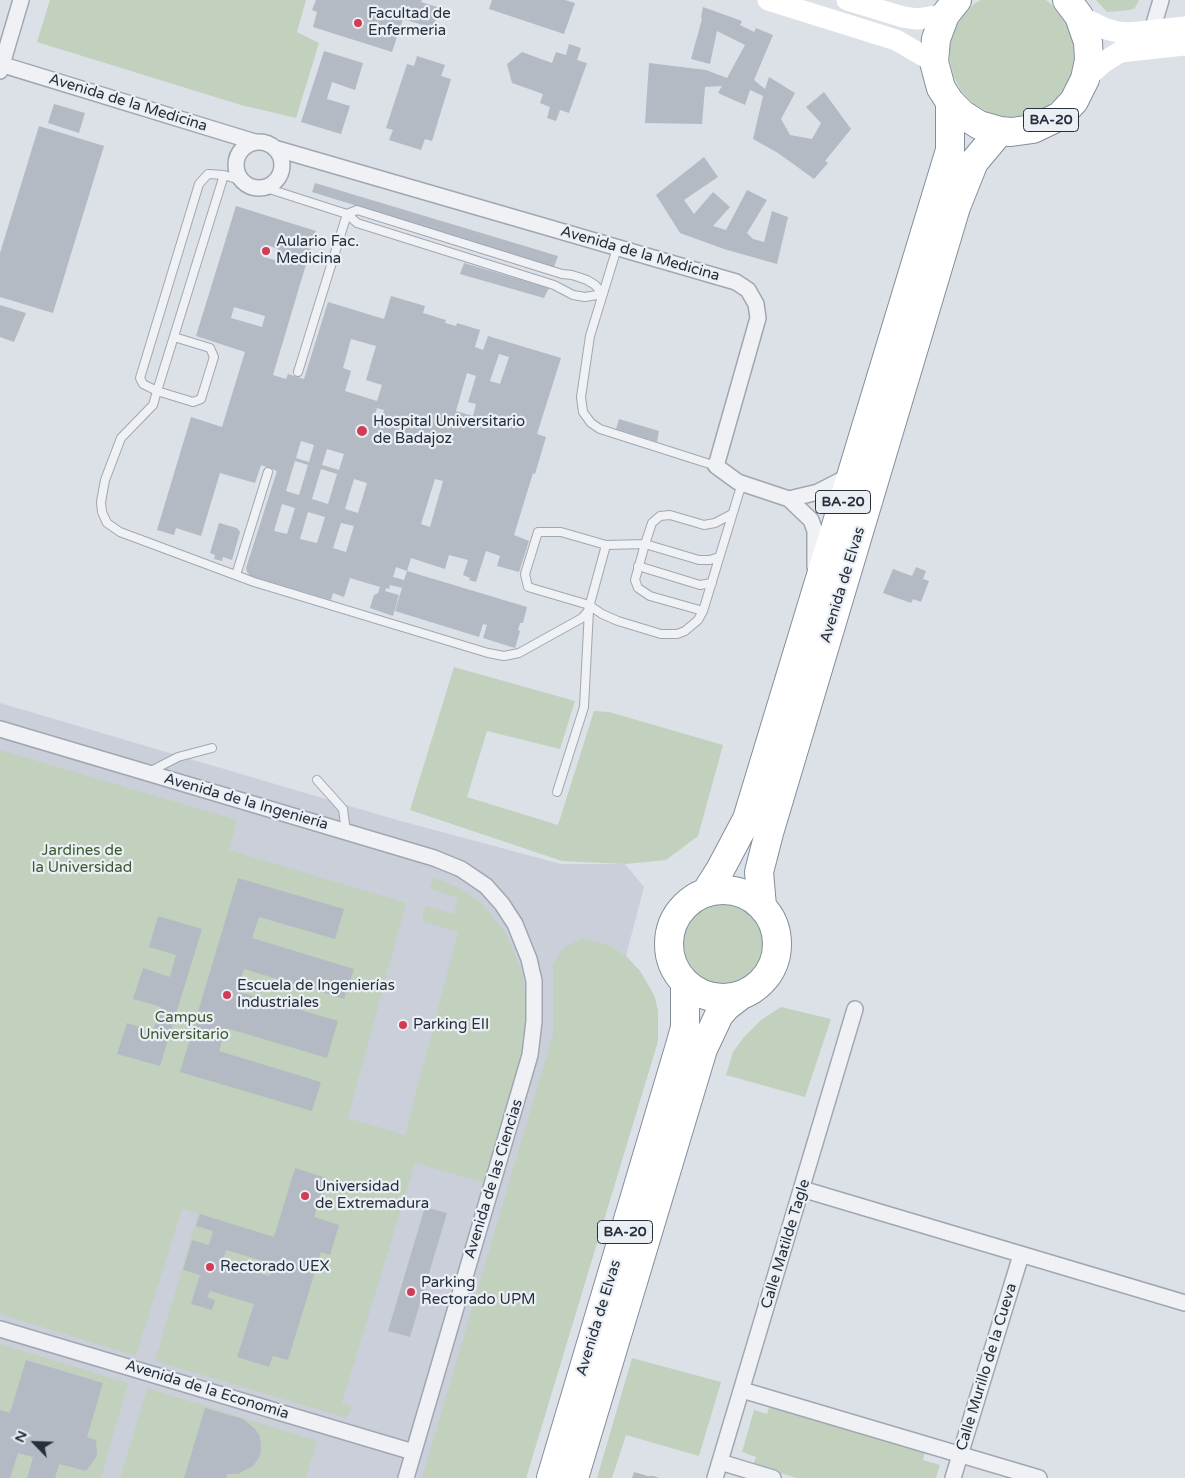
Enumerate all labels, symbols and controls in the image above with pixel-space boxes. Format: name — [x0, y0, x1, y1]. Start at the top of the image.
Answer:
place label: Facultad de Enfermeria — [368, 5, 451, 40]
marker: Facultad de Enfermeria — [352, 17, 364, 29]
street label: Avenida de la Medicina — [47, 70, 209, 136]
road number: BA-20 — [1024, 108, 1078, 132]
street label: Avenida de la Medicina — [558, 223, 722, 285]
place label: Aulario Fac. Medicina — [276, 233, 359, 268]
marker: Aulario Fac. Medicina — [260, 245, 272, 257]
place label: Hospital Universitario de Badajoz — [373, 413, 525, 448]
marker: Hospital Universitario de Badajoz — [355, 424, 369, 438]
road number: BA-20 — [816, 491, 870, 514]
street label: Avenida de Elvas — [817, 525, 869, 645]
street label: Avenida de la Ingeniería — [162, 770, 330, 834]
park label: Jardines de la Universidad — [32, 842, 132, 877]
place label: Escuela de Ingenierías Industriales — [237, 977, 395, 1012]
marker: Escuela de Ingenierías Industriales — [221, 989, 233, 1001]
park label: Campus Universitario — [139, 1009, 229, 1044]
place label: Parking EII — [413, 1016, 489, 1034]
marker: Parking EII — [397, 1019, 409, 1031]
street label: Avenida de las Ciencias — [461, 1097, 527, 1261]
street label: Calle Matilde Tagle — [758, 1177, 814, 1311]
place label: Universidad de Extremadura — [315, 1178, 429, 1213]
marker: Universidad de Extremadura — [299, 1190, 311, 1202]
road number: BA-20 — [598, 1220, 652, 1244]
place label: Rectorado UEX — [220, 1258, 330, 1276]
street label: Avenida de Elvas — [573, 1258, 625, 1378]
marker: Rectorado UEX — [204, 1261, 216, 1273]
place label: Parking Rectorado UPM — [421, 1274, 536, 1309]
street label: Calle Murillo de la Cueva — [953, 1281, 1021, 1453]
marker: Parking Rectorado UPM — [405, 1286, 417, 1298]
street label: Avenida de la Economía — [123, 1357, 291, 1423]
north arrow — [10, 1418, 60, 1468]
text: N — [11, 1428, 31, 1445]

